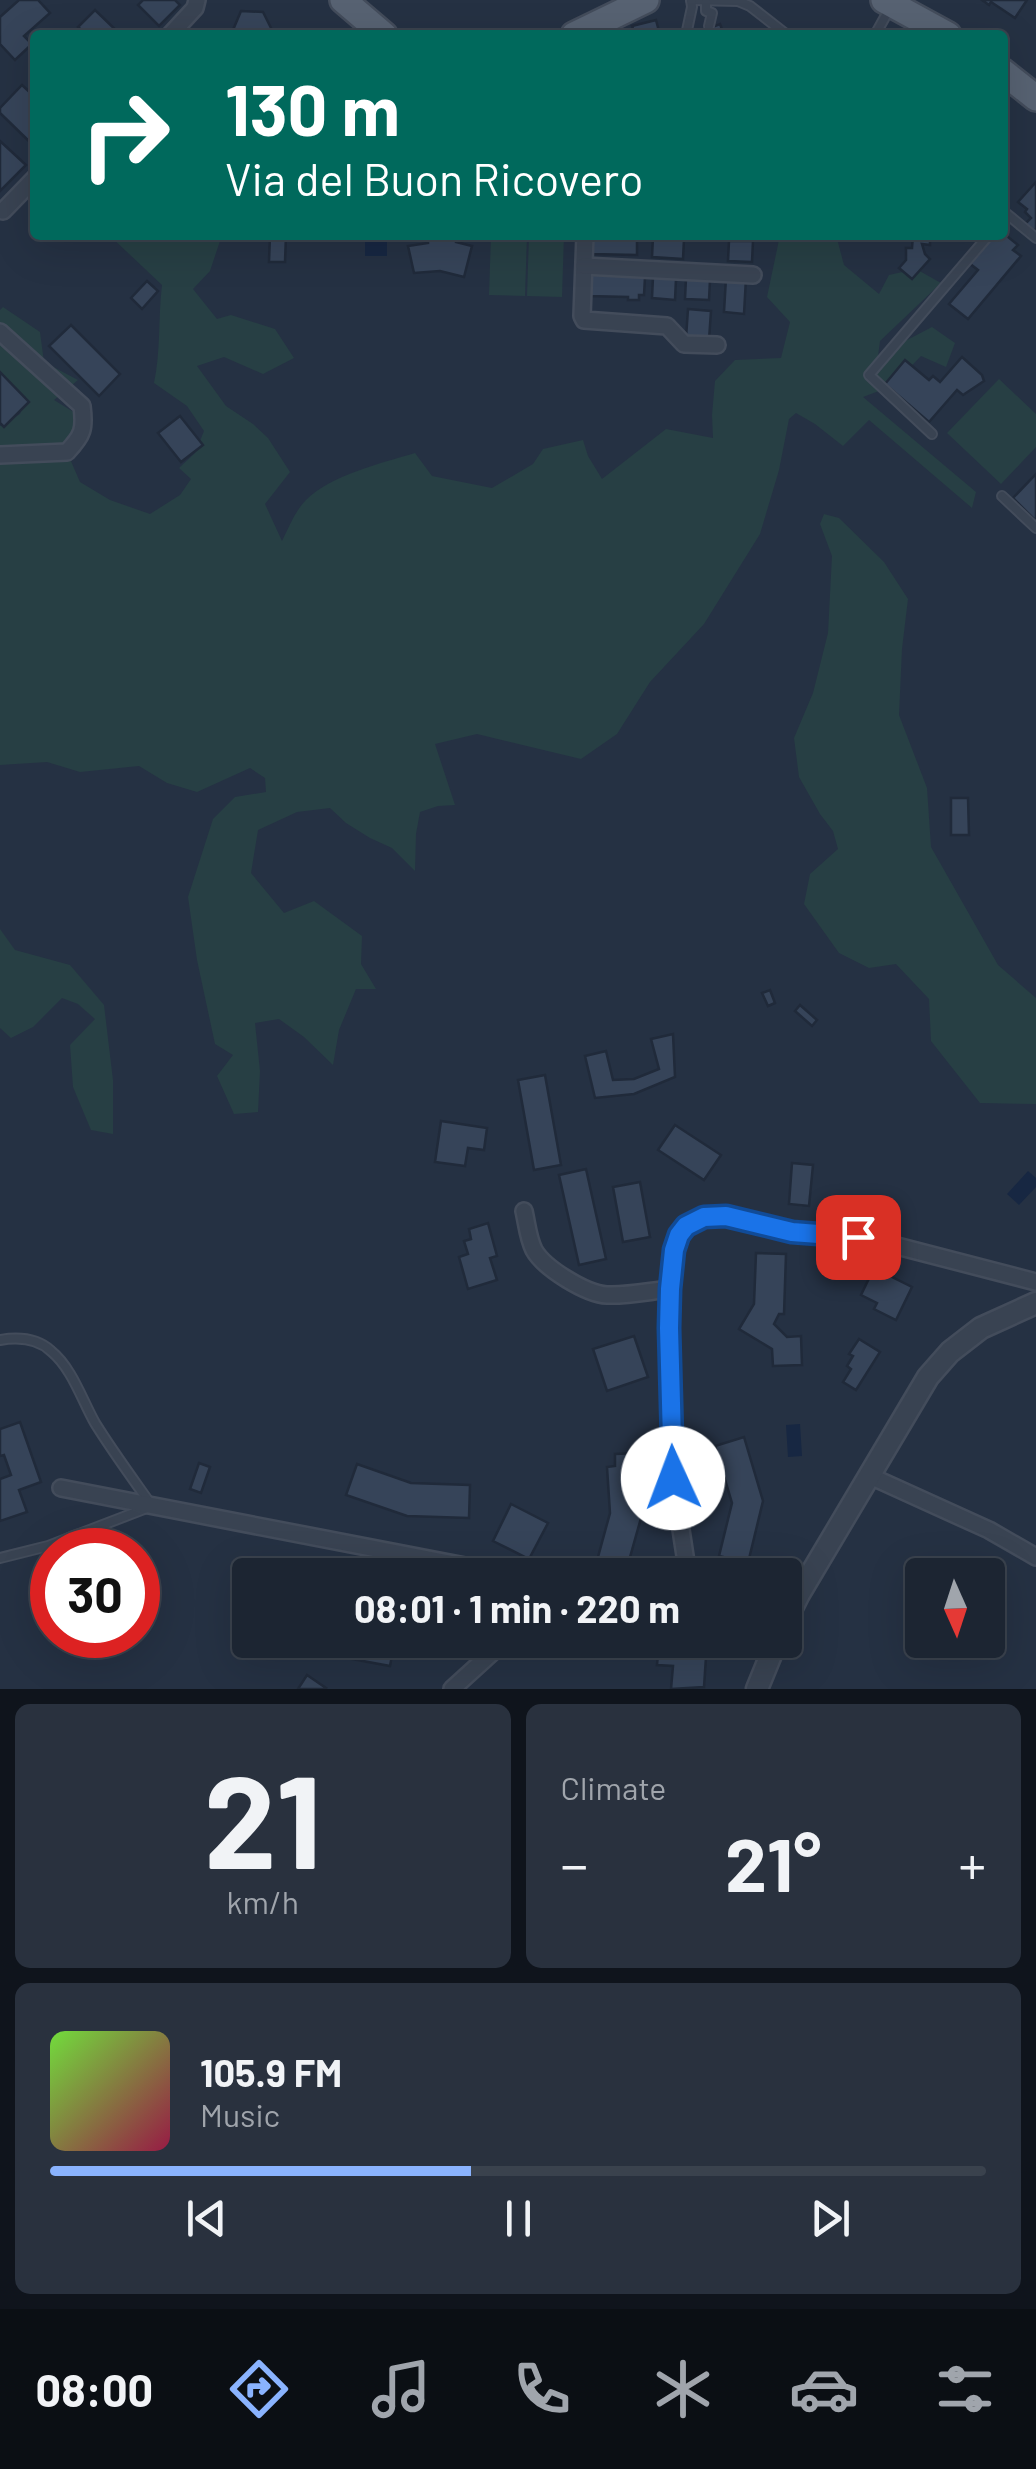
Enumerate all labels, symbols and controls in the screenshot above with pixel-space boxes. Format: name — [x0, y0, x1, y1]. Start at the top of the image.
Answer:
text: 130 m — [225, 66, 400, 150]
icon: right — [60, 70, 190, 200]
text: Via del Buon Ricovero — [225, 151, 644, 205]
pin — [816, 1195, 901, 1280]
icon: arrive — [831, 1210, 886, 1265]
position arrow — [621, 1426, 725, 1530]
speed limit sign: 30 — [30, 1528, 160, 1658]
north arrow — [905, 1558, 1005, 1658]
map controls — [905, 1558, 1005, 1658]
text: 08:01 · 1 min · 220 m — [354, 1585, 680, 1631]
text: 21 — [204, 1739, 322, 1895]
text: Climate — [561, 1768, 666, 1806]
text: 21° — [725, 1817, 821, 1907]
text: − — [561, 1830, 588, 1896]
text: + — [958, 1830, 986, 1896]
text: km/h — [227, 1882, 299, 1920]
text: 105.9 FM — [200, 2049, 342, 2095]
text: Music — [200, 2095, 280, 2133]
icon: previous — [179, 2191, 234, 2246]
icon: pause — [491, 2191, 546, 2246]
icon: next — [803, 2191, 858, 2246]
icon: directions — [224, 2354, 294, 2424]
icon: music — [366, 2354, 436, 2424]
icon: phone — [507, 2354, 577, 2424]
icon: climate — [648, 2354, 718, 2424]
icon: car — [789, 2354, 859, 2424]
icon: filters — [930, 2354, 1000, 2424]
text: 08:00 — [36, 2362, 153, 2416]

